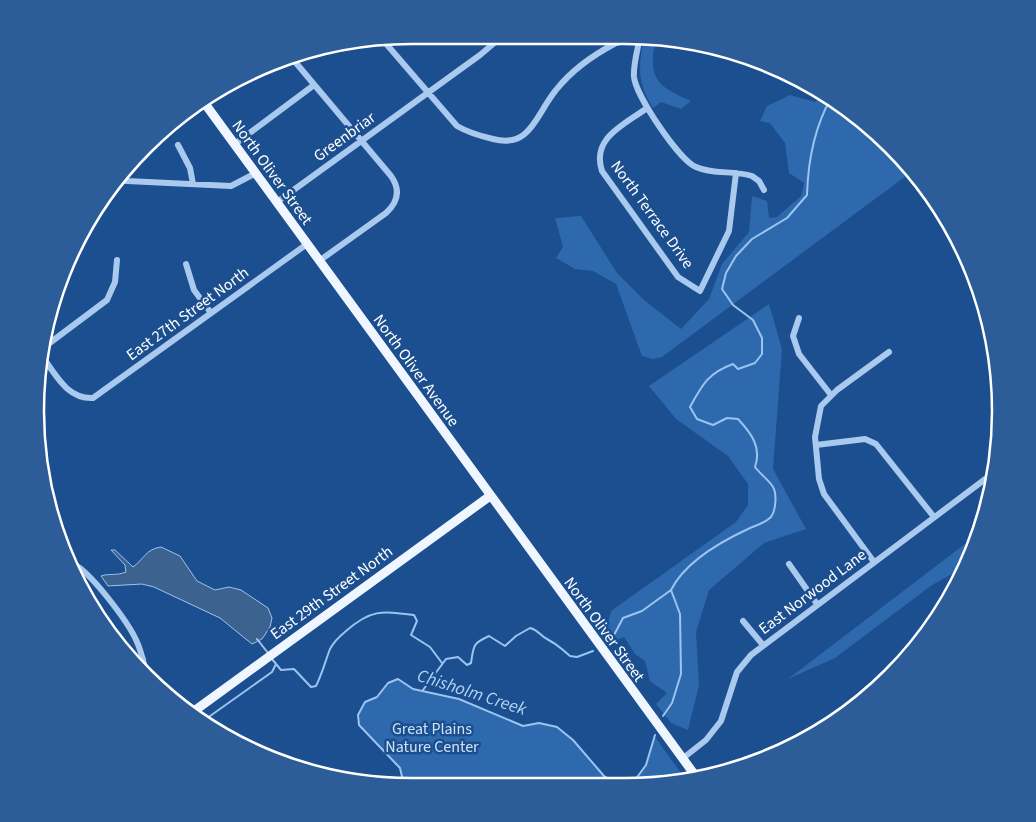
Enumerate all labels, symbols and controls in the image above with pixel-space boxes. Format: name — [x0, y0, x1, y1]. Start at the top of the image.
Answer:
street label: Greenbriar — [309, 107, 380, 167]
street label: North Oliver Street — [227, 116, 318, 230]
street label: North Terrace Drive — [605, 156, 699, 273]
street label: East 27th Street North — [122, 262, 253, 366]
street label: North Oliver Avenue — [368, 310, 464, 431]
street label: East 29th Street North — [266, 541, 397, 645]
street label: East Norwood Lane — [754, 544, 871, 640]
street label: North Oliver Street — [559, 573, 650, 687]
water label: Chisholm Creek — [414, 663, 530, 722]
park label: Great Plains Nature Center — [385, 718, 479, 758]

